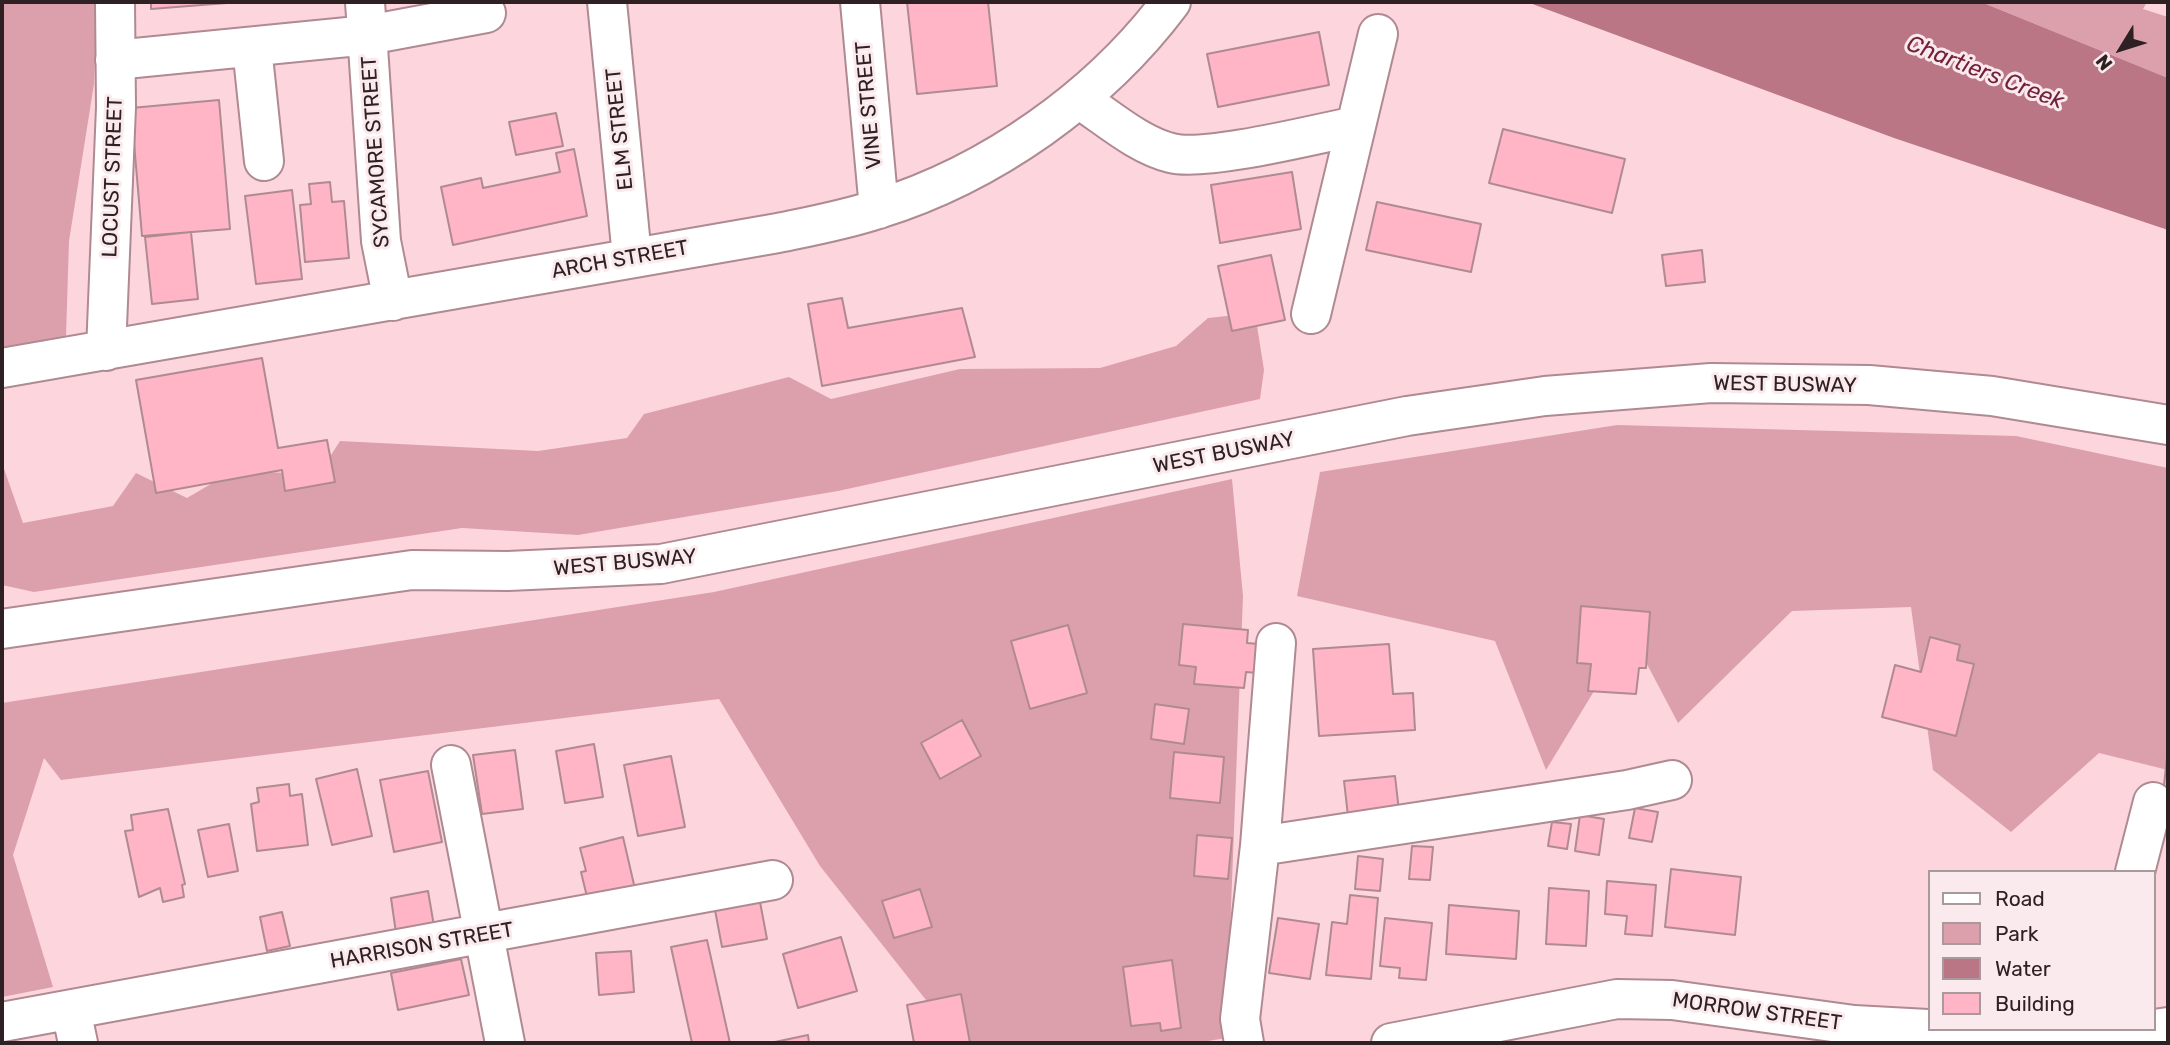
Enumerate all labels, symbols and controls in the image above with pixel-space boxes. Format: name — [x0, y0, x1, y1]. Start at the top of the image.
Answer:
north arrow — [2086, 14, 2156, 84]
water label: Chartiers Creek — [1902, 30, 2068, 116]
street label: VINE STREET — [851, 40, 887, 170]
text: N — [2091, 50, 2117, 75]
street label: SYCAMORE STREET — [357, 55, 395, 249]
street label: ELM STREET — [601, 67, 639, 191]
street label: LOCUST STREET — [98, 96, 128, 258]
street label: ARCH STREET — [550, 236, 690, 284]
street label: WEST BUSWAY — [1713, 371, 1857, 399]
street label: WEST BUSWAY — [1151, 427, 1297, 479]
street label: WEST BUSWAY — [552, 544, 698, 582]
legend — [1928, 870, 2156, 1031]
text: Road — [1995, 886, 2045, 911]
street label: HARRISON STREET — [328, 917, 516, 975]
text: Park — [1995, 921, 2039, 946]
text: Water — [1995, 956, 2051, 981]
street label: MORROW STREET — [1671, 988, 1843, 1036]
text: Building — [1995, 991, 2075, 1016]

